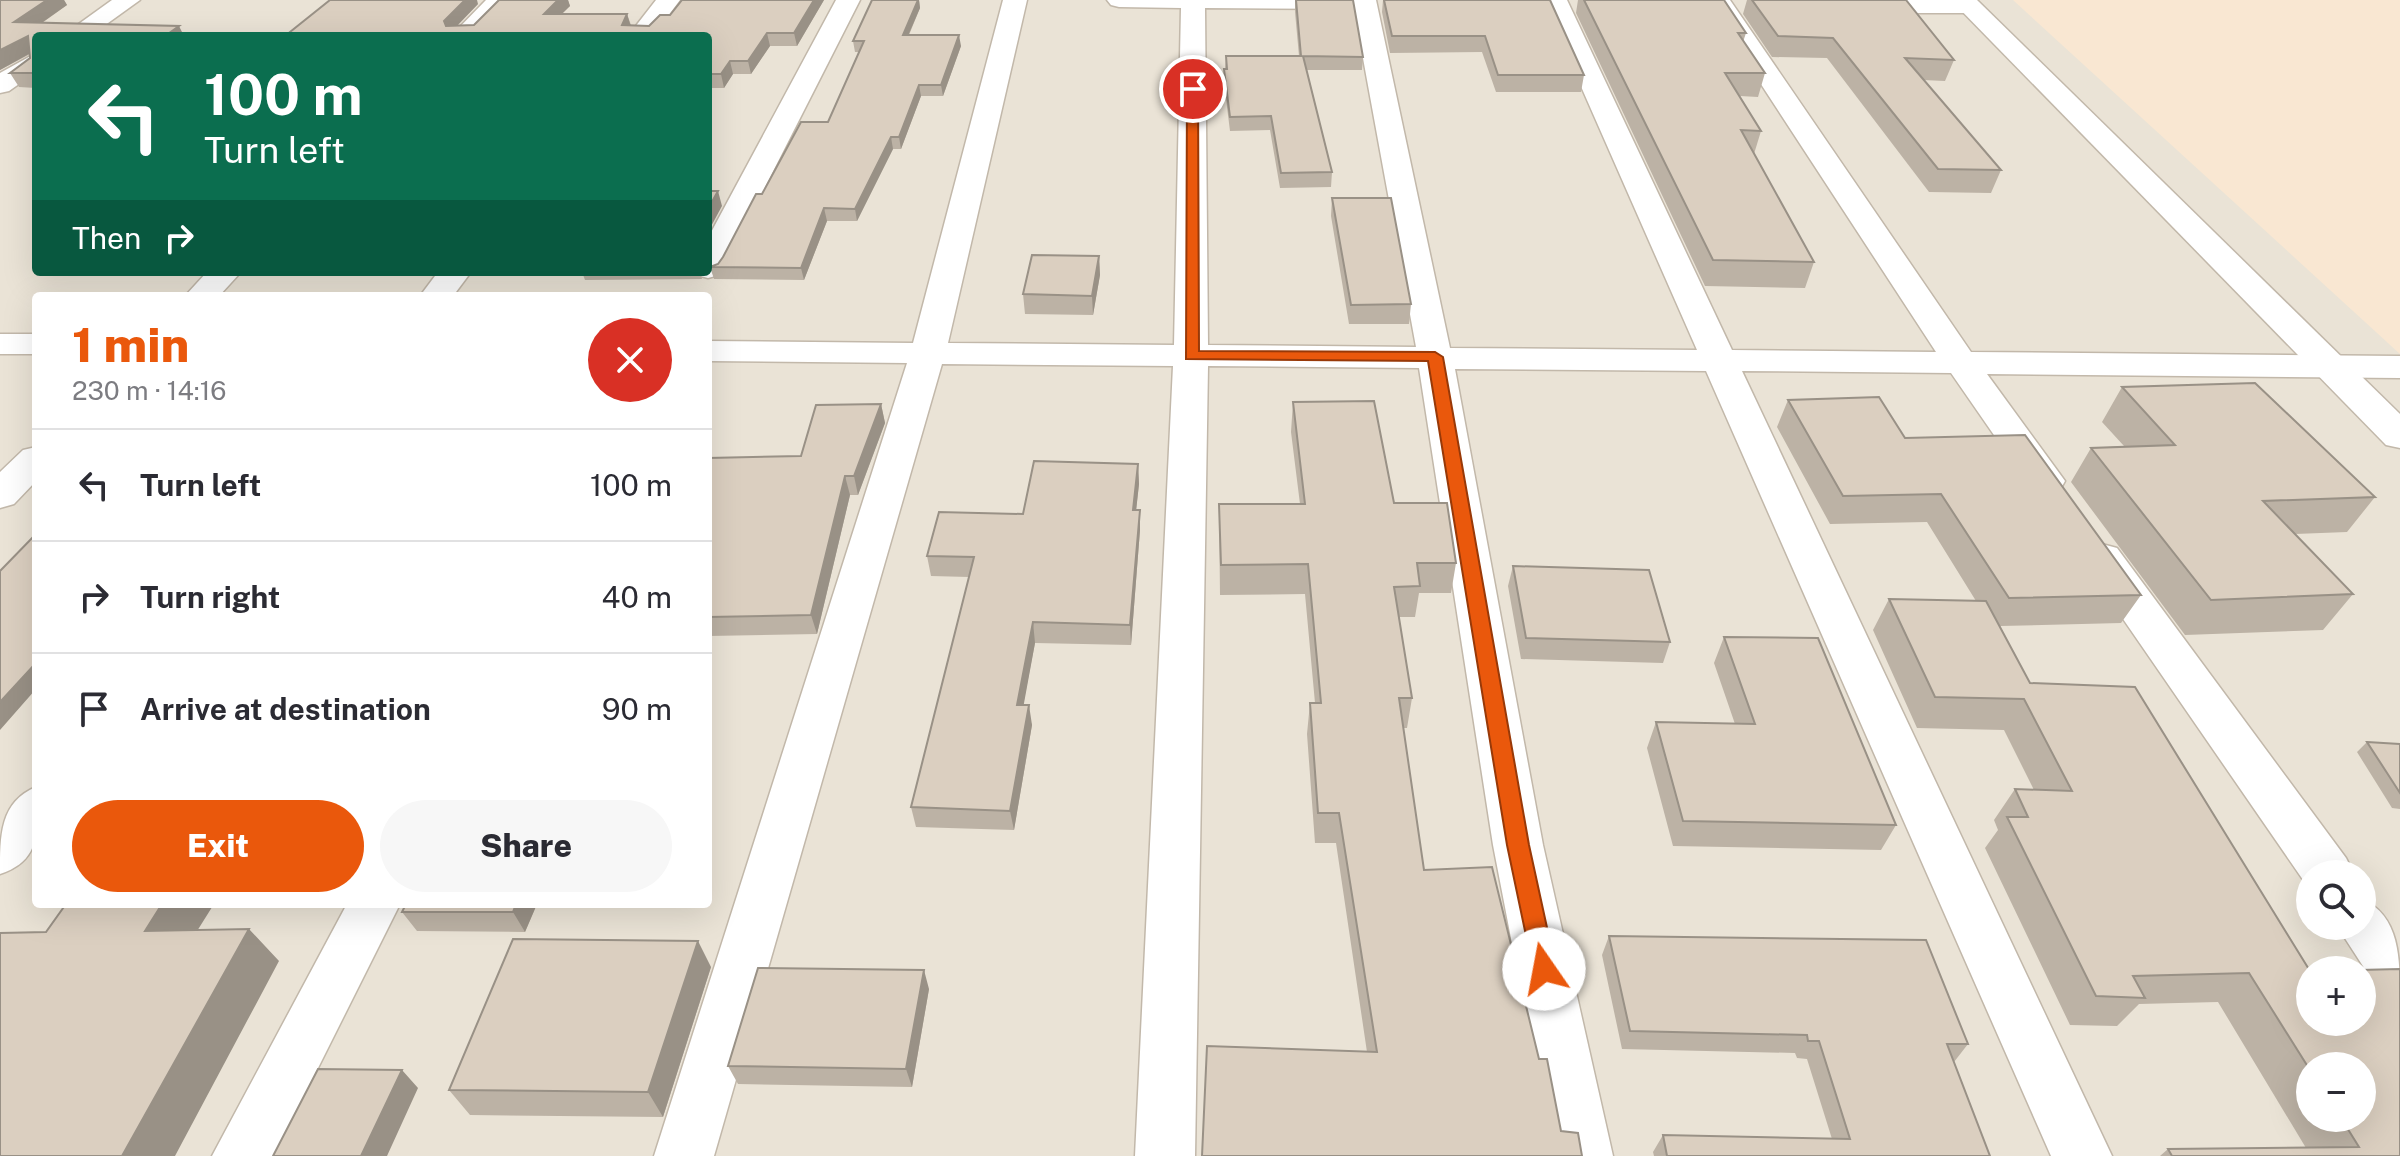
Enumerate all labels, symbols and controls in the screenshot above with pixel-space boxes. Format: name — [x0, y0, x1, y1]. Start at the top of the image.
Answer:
pin — [1159, 55, 1227, 123]
text: 100 m — [204, 62, 363, 128]
icon: left — [72, 64, 176, 168]
icon: arrive — [1171, 67, 1215, 111]
text: Turn left — [204, 129, 345, 171]
icon: right — [157, 216, 201, 260]
text: Then — [72, 220, 141, 256]
text: 1 min — [72, 316, 189, 373]
button: close — [588, 318, 672, 402]
text: 230 m · 14:16 — [72, 375, 226, 406]
icon: left — [72, 463, 116, 507]
text: Turn left — [140, 467, 261, 503]
text: 100 m — [590, 467, 672, 503]
icon: right — [72, 575, 116, 619]
text: Turn right — [140, 579, 280, 615]
text: 40 m — [602, 579, 672, 615]
icon: arrive — [72, 687, 116, 731]
text: Arrive at destination — [140, 691, 431, 727]
text: 90 m — [602, 691, 672, 727]
button: Exit — [72, 800, 364, 892]
button: Share — [380, 800, 672, 892]
map controls — [2296, 860, 2376, 1132]
button: search — [2296, 860, 2376, 940]
position arrow — [1502, 927, 1586, 1011]
button: + — [2296, 956, 2376, 1036]
button: − — [2296, 1052, 2376, 1132]

